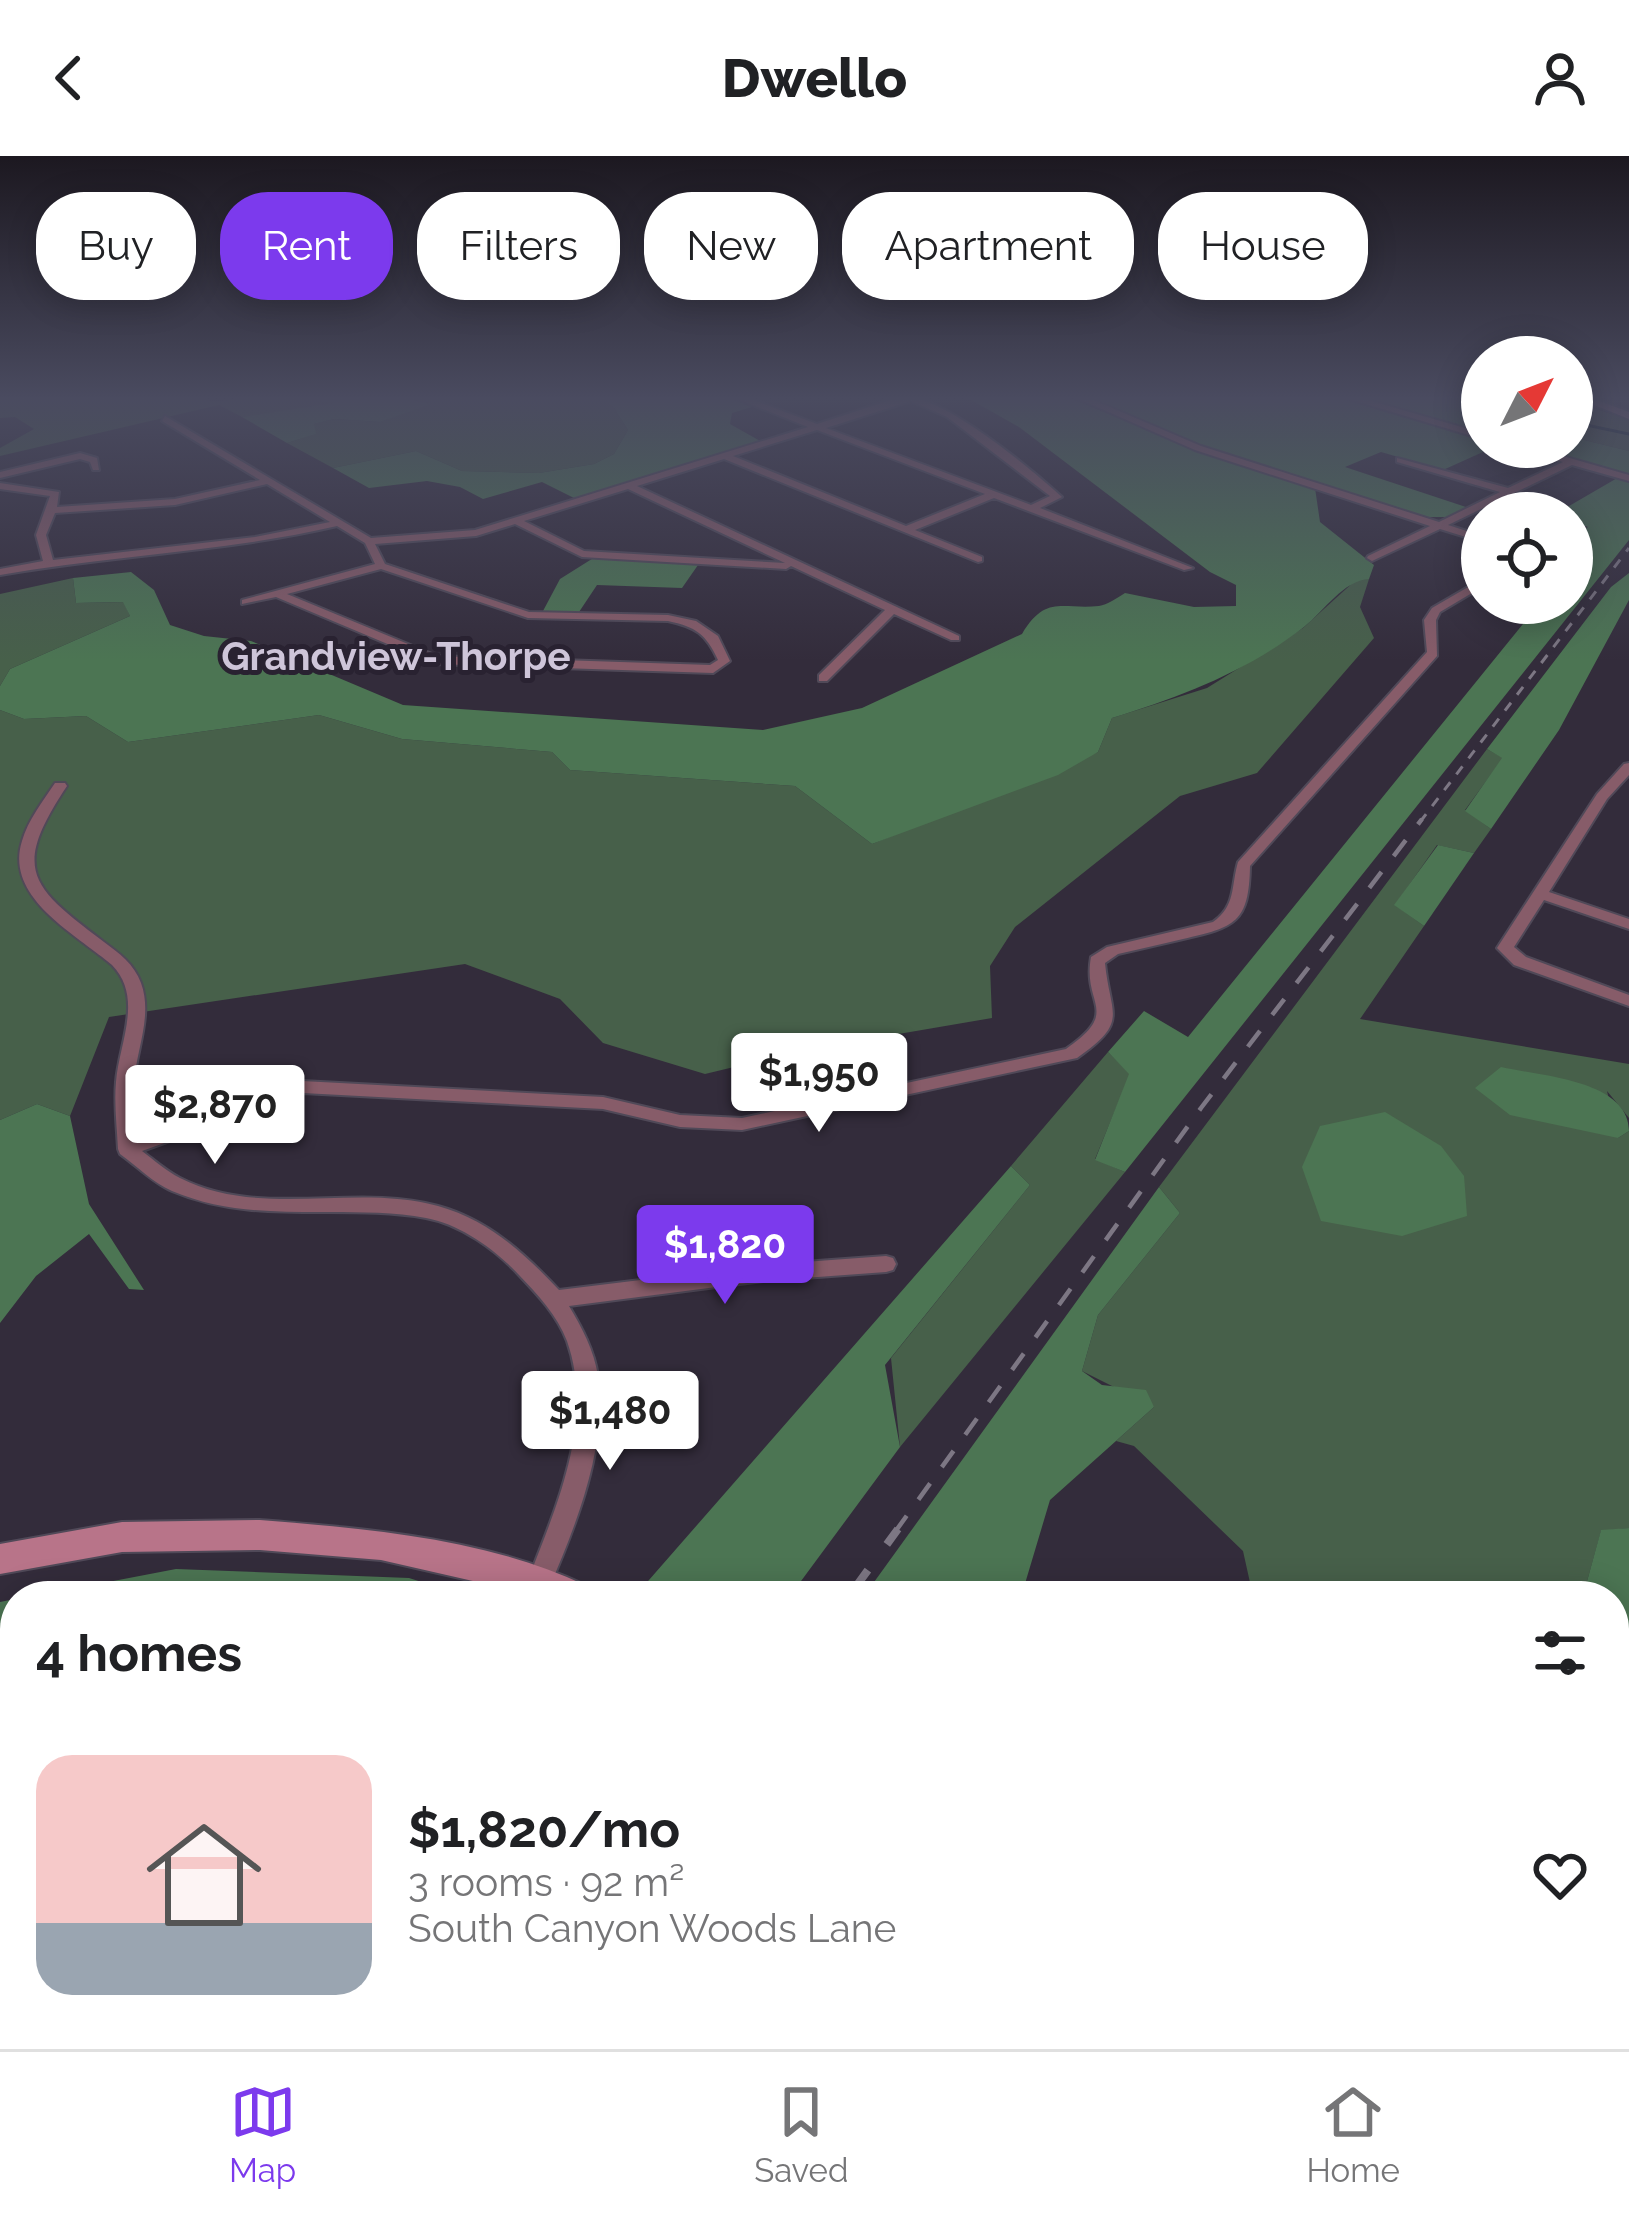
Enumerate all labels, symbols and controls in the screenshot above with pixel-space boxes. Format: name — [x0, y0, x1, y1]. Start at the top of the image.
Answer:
icon: back — [36, 45, 102, 111]
icon: person — [1527, 45, 1593, 111]
text: Dwello — [722, 46, 907, 110]
chip: Buy — [36, 192, 196, 300]
chip: Rent — [220, 192, 393, 300]
chip: Filters — [417, 192, 620, 300]
chip: New — [644, 192, 818, 300]
chip: Apartment — [842, 192, 1134, 300]
chip: House — [1158, 192, 1368, 300]
north arrow — [1461, 336, 1593, 468]
map controls — [1461, 336, 1593, 624]
button: locate — [1461, 492, 1593, 624]
district label: Grandview-Thorpe — [221, 633, 571, 679]
pin: $1,950 — [721, 1033, 917, 1135]
text: $1,950 — [758, 1049, 880, 1095]
pin: $2,870 — [117, 1065, 313, 1167]
text: $2,870 — [152, 1081, 278, 1127]
pin: $1,820 — [627, 1205, 823, 1307]
text: $1,820 — [664, 1221, 786, 1267]
pin: $1,480 — [512, 1371, 708, 1473]
text: $1,480 — [549, 1387, 671, 1433]
icon: filters — [1527, 1620, 1593, 1686]
text: 4 homes — [36, 1623, 242, 1683]
text: $1,820/mo — [408, 1799, 680, 1859]
icon: home — [132, 1803, 276, 1947]
icon: heart — [1527, 1842, 1593, 1908]
text: 3 rooms · 92 m² — [408, 1859, 684, 1905]
text: South Canyon Woods Lane — [408, 1905, 896, 1951]
tab: Map — [229, 2079, 296, 2190]
tab: Saved — [754, 2079, 849, 2190]
tab: Home — [1307, 2079, 1400, 2190]

